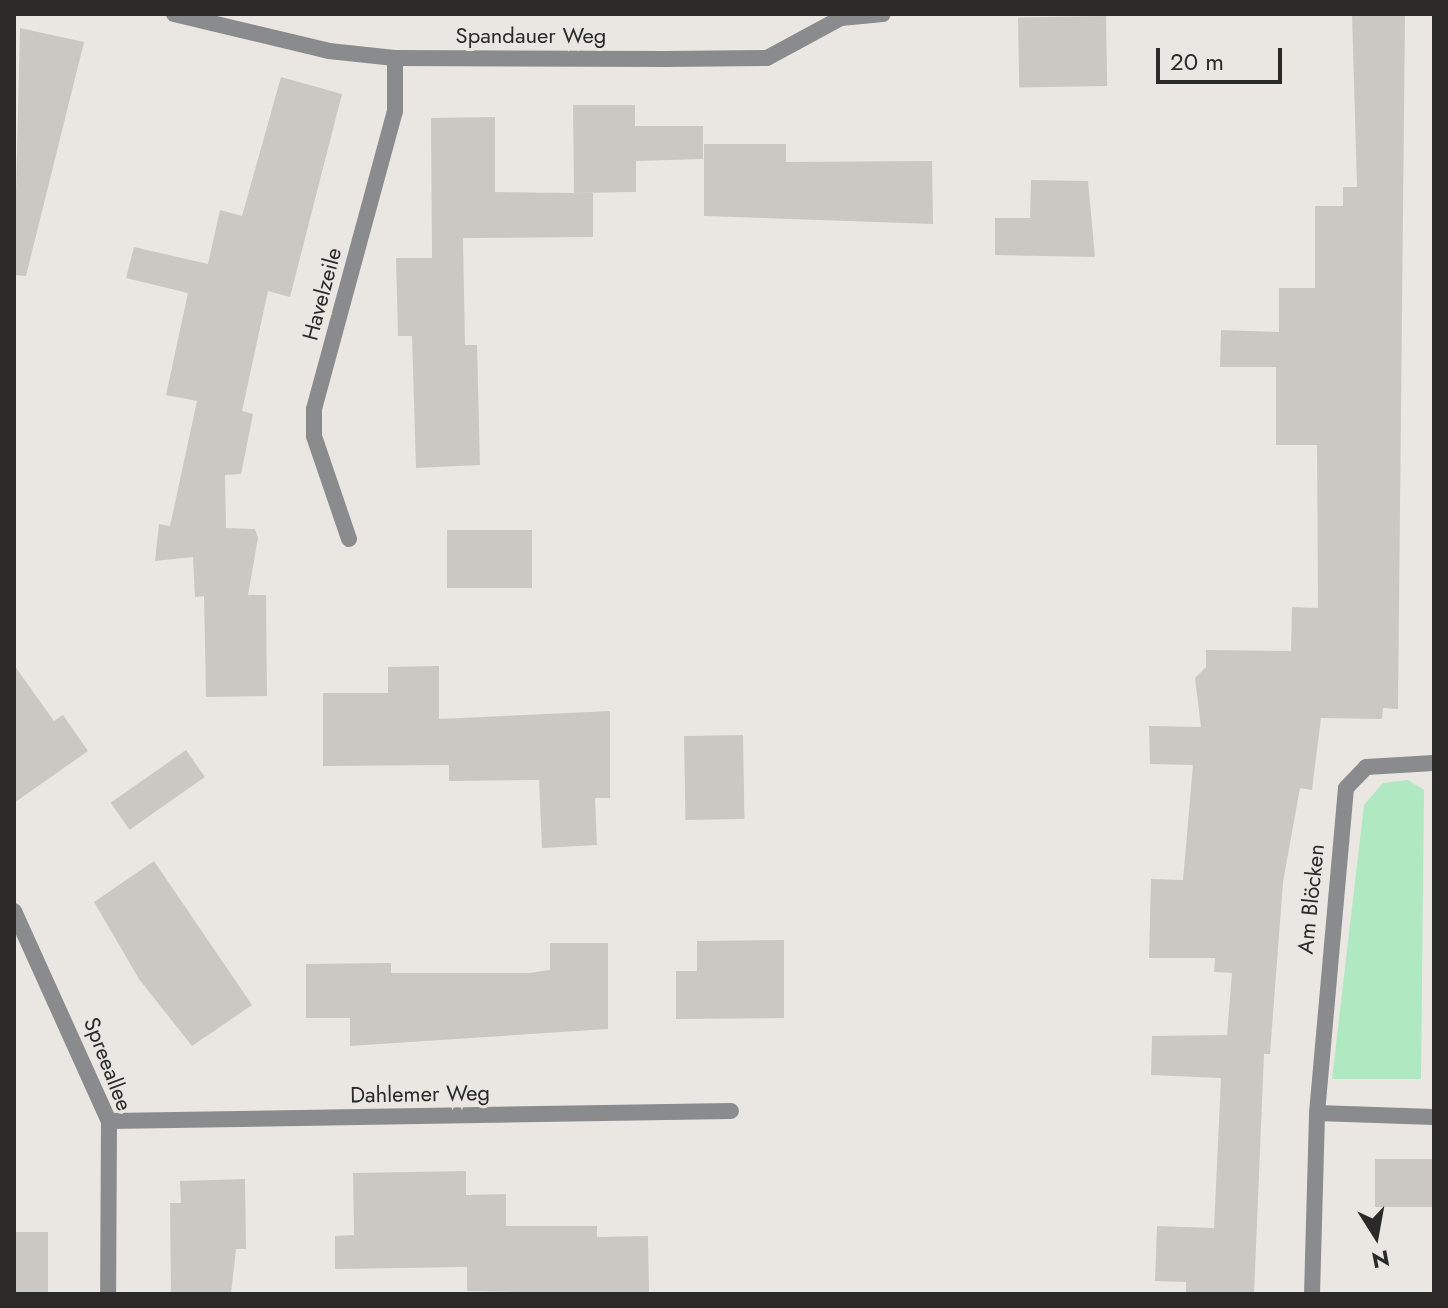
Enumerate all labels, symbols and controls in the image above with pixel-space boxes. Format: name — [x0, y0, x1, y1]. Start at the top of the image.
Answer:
street label: Spandauer Weg — [456, 23, 606, 49]
scale bar — [1160, 32, 1286, 82]
text: 20 m — [1170, 44, 1224, 79]
street label: Havelzeile — [297, 245, 347, 343]
street label: Am Blöcken — [1292, 843, 1330, 955]
street label: Spreeallee — [78, 1014, 138, 1114]
street label: Dahlemer Weg — [350, 1080, 490, 1108]
north arrow — [1336, 1196, 1416, 1276]
text: N — [1369, 1242, 1392, 1277]

